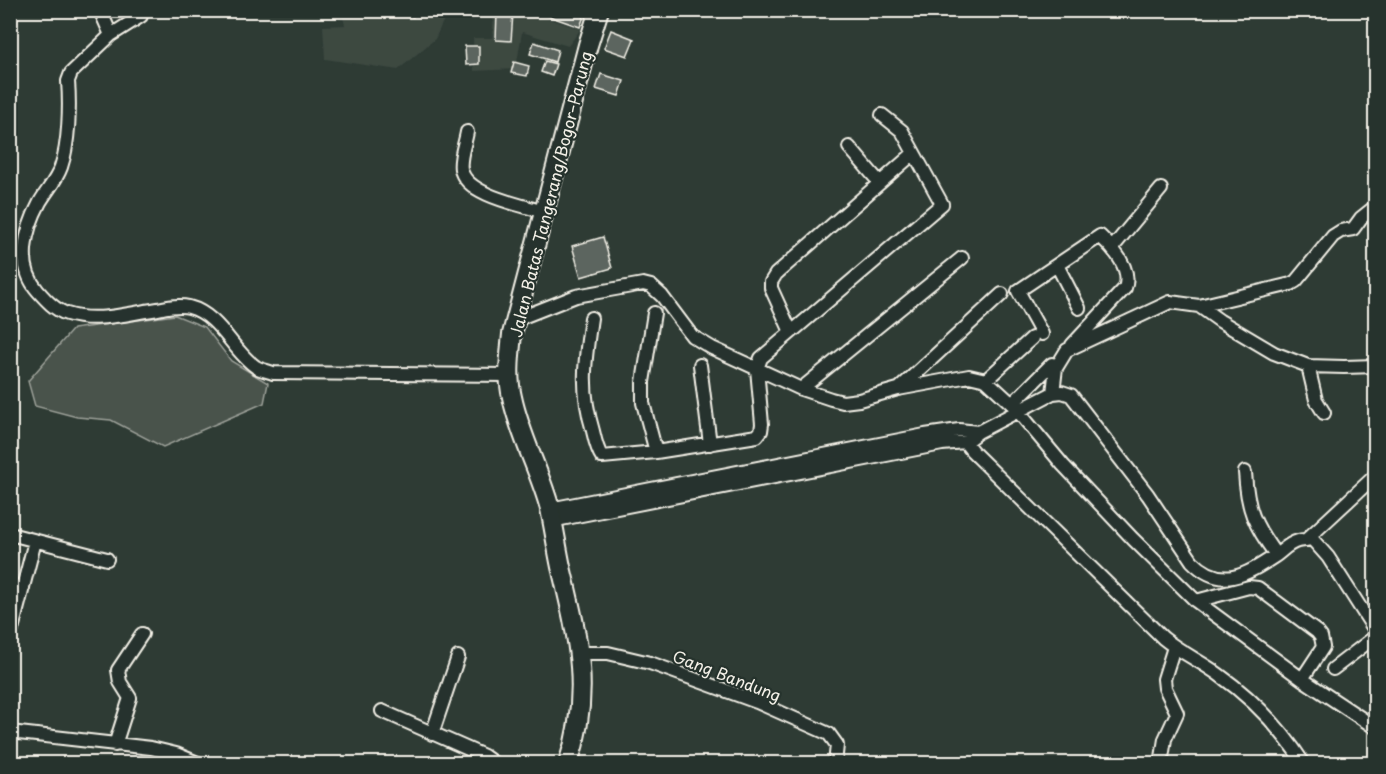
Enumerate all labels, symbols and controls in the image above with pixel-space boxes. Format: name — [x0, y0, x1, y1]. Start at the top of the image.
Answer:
street label: Jalan Batas Tangerang/Bogor–Parung — [503, 48, 597, 340]
street label: Gang Bandung — [669, 643, 785, 707]

